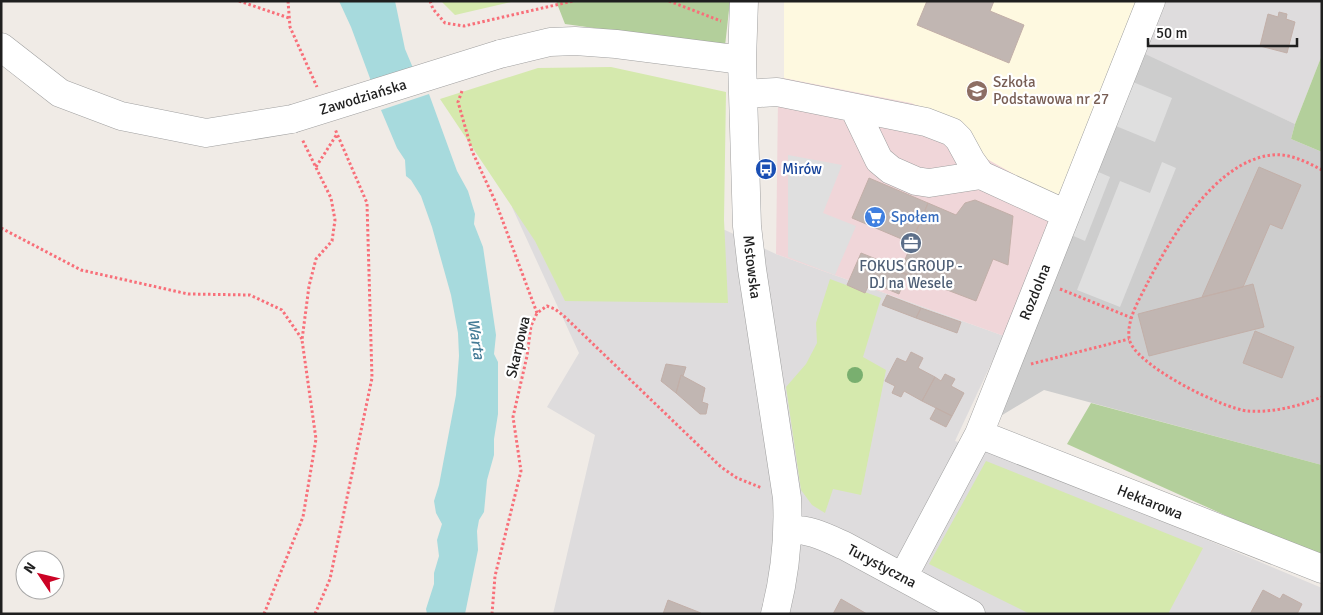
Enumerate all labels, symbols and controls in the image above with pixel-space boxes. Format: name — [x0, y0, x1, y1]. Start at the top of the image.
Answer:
scale bar — [1148, 15, 1297, 47]
text: 50 m — [1156, 24, 1187, 42]
place label: Szkoła Podstawowa nr 27 — [993, 73, 1109, 108]
street label: Zawodziańska — [317, 75, 409, 119]
school or university icon: Szkoła Podstawowa nr 27 — [965, 79, 989, 103]
bus stop icon: Mirów — [754, 157, 778, 181]
place label: Mirów — [782, 160, 822, 178]
supermarket icon: Społem — [863, 205, 887, 229]
place label: Społem — [891, 208, 940, 226]
office icon: FOKUS GROUP - DJ na Wesele — [899, 231, 923, 255]
street label: Mstowska — [739, 234, 765, 300]
place label: FOKUS GROUP - DJ na Wesele — [859, 257, 963, 292]
street label: Rozdolna — [1016, 261, 1054, 323]
street label: Skarpowa — [502, 314, 534, 380]
water label: Warta — [463, 317, 489, 362]
street label: Hektarowa — [1115, 481, 1185, 523]
street label: Turystyczna — [844, 540, 920, 592]
north arrow — [15, 550, 65, 600]
text: N — [20, 559, 40, 577]

